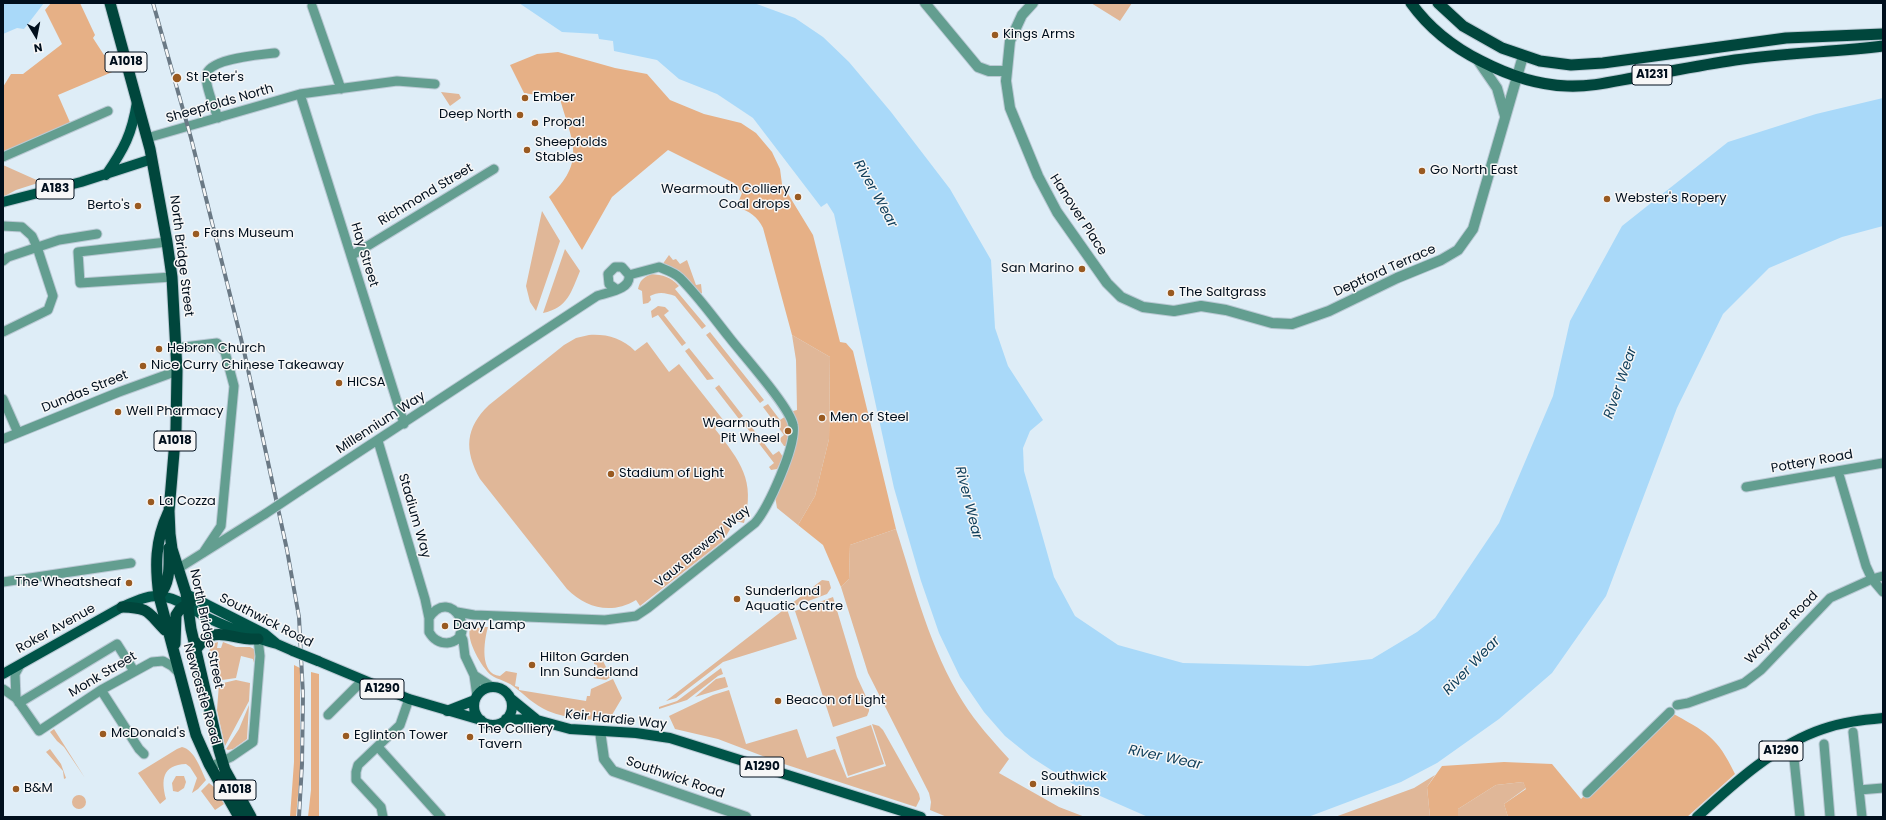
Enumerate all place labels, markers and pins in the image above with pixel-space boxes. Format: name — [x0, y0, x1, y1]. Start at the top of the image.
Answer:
place label: Kings Arms — [1003, 27, 1075, 43]
marker: Kings Arms — [990, 30, 1000, 40]
place label: St Peter's — [186, 70, 244, 86]
marker: St Peter's — [171, 72, 183, 84]
place label: Ember — [533, 90, 575, 106]
marker: Ember — [520, 93, 530, 103]
place label: Deep North — [439, 107, 512, 123]
marker: Deep North — [515, 110, 525, 120]
place label: Propa! — [543, 115, 585, 131]
marker: Propa! — [530, 118, 540, 128]
place label: Sheepfolds Stables — [535, 135, 607, 166]
marker: Sheepfolds Stables — [522, 145, 532, 155]
place label: Go North East — [1430, 163, 1518, 179]
marker: Go North East — [1417, 166, 1427, 176]
place label: Wearmouth Colliery Coal drops — [661, 182, 790, 213]
place label: Webster's Ropery — [1615, 191, 1727, 207]
marker: Wearmouth Colliery Coal drops — [793, 192, 803, 202]
marker: Webster's Ropery — [1602, 194, 1612, 204]
place label: Berto's — [87, 198, 130, 214]
marker: Berto's — [133, 201, 143, 211]
place label: Fans Museum — [204, 226, 294, 242]
marker: Fans Museum — [191, 229, 201, 239]
place label: San Marino — [1001, 261, 1074, 277]
marker: San Marino — [1077, 264, 1087, 274]
place label: The Saltgrass — [1179, 285, 1266, 301]
marker: The Saltgrass — [1166, 288, 1176, 298]
place label: Hebron Church — [167, 341, 266, 357]
marker: Hebron Church — [154, 344, 164, 354]
place label: Nice Curry Chinese Takeaway — [151, 358, 344, 374]
marker: Nice Curry Chinese Takeaway — [138, 361, 148, 371]
place label: HICSA — [347, 375, 386, 391]
marker: HICSA — [334, 378, 344, 388]
place label: Well Pharmacy — [126, 404, 223, 420]
marker: Well Pharmacy — [113, 407, 123, 417]
place label: Men of Steel — [830, 410, 909, 426]
marker: Men of Steel — [817, 413, 827, 423]
place label: Wearmouth Pit Wheel — [703, 416, 780, 447]
marker: Wearmouth Pit Wheel — [783, 426, 793, 436]
place label: Stadium of Light — [619, 466, 724, 482]
marker: Stadium of Light — [606, 469, 616, 479]
place label: La Cozza — [159, 494, 216, 510]
marker: La Cozza — [146, 497, 156, 507]
place label: The Wheatsheaf — [15, 575, 121, 591]
marker: The Wheatsheaf — [124, 578, 134, 588]
place label: Sunderland Aquatic Centre — [745, 584, 843, 615]
marker: Sunderland Aquatic Centre — [732, 594, 742, 604]
place label: Davy Lamp — [453, 618, 526, 634]
marker: Davy Lamp — [440, 621, 450, 631]
place label: Hilton Garden Inn Sunderland — [540, 650, 638, 681]
marker: Hilton Garden Inn Sunderland — [527, 660, 537, 670]
place label: Beacon of Light — [786, 693, 886, 709]
marker: Beacon of Light — [773, 696, 783, 706]
place label: The Colliery Tavern — [478, 722, 553, 753]
place label: McDonald's — [111, 726, 186, 742]
place label: Eglinton Tower — [354, 728, 448, 744]
marker: McDonald's — [98, 729, 108, 739]
marker: Eglinton Tower — [341, 731, 351, 741]
marker: The Colliery Tavern — [465, 732, 475, 742]
place label: Southwick Limekilns — [1041, 769, 1107, 800]
marker: Southwick Limekilns — [1028, 779, 1038, 789]
place label: B&M — [24, 781, 53, 797]
marker: B&M — [11, 784, 21, 794]

